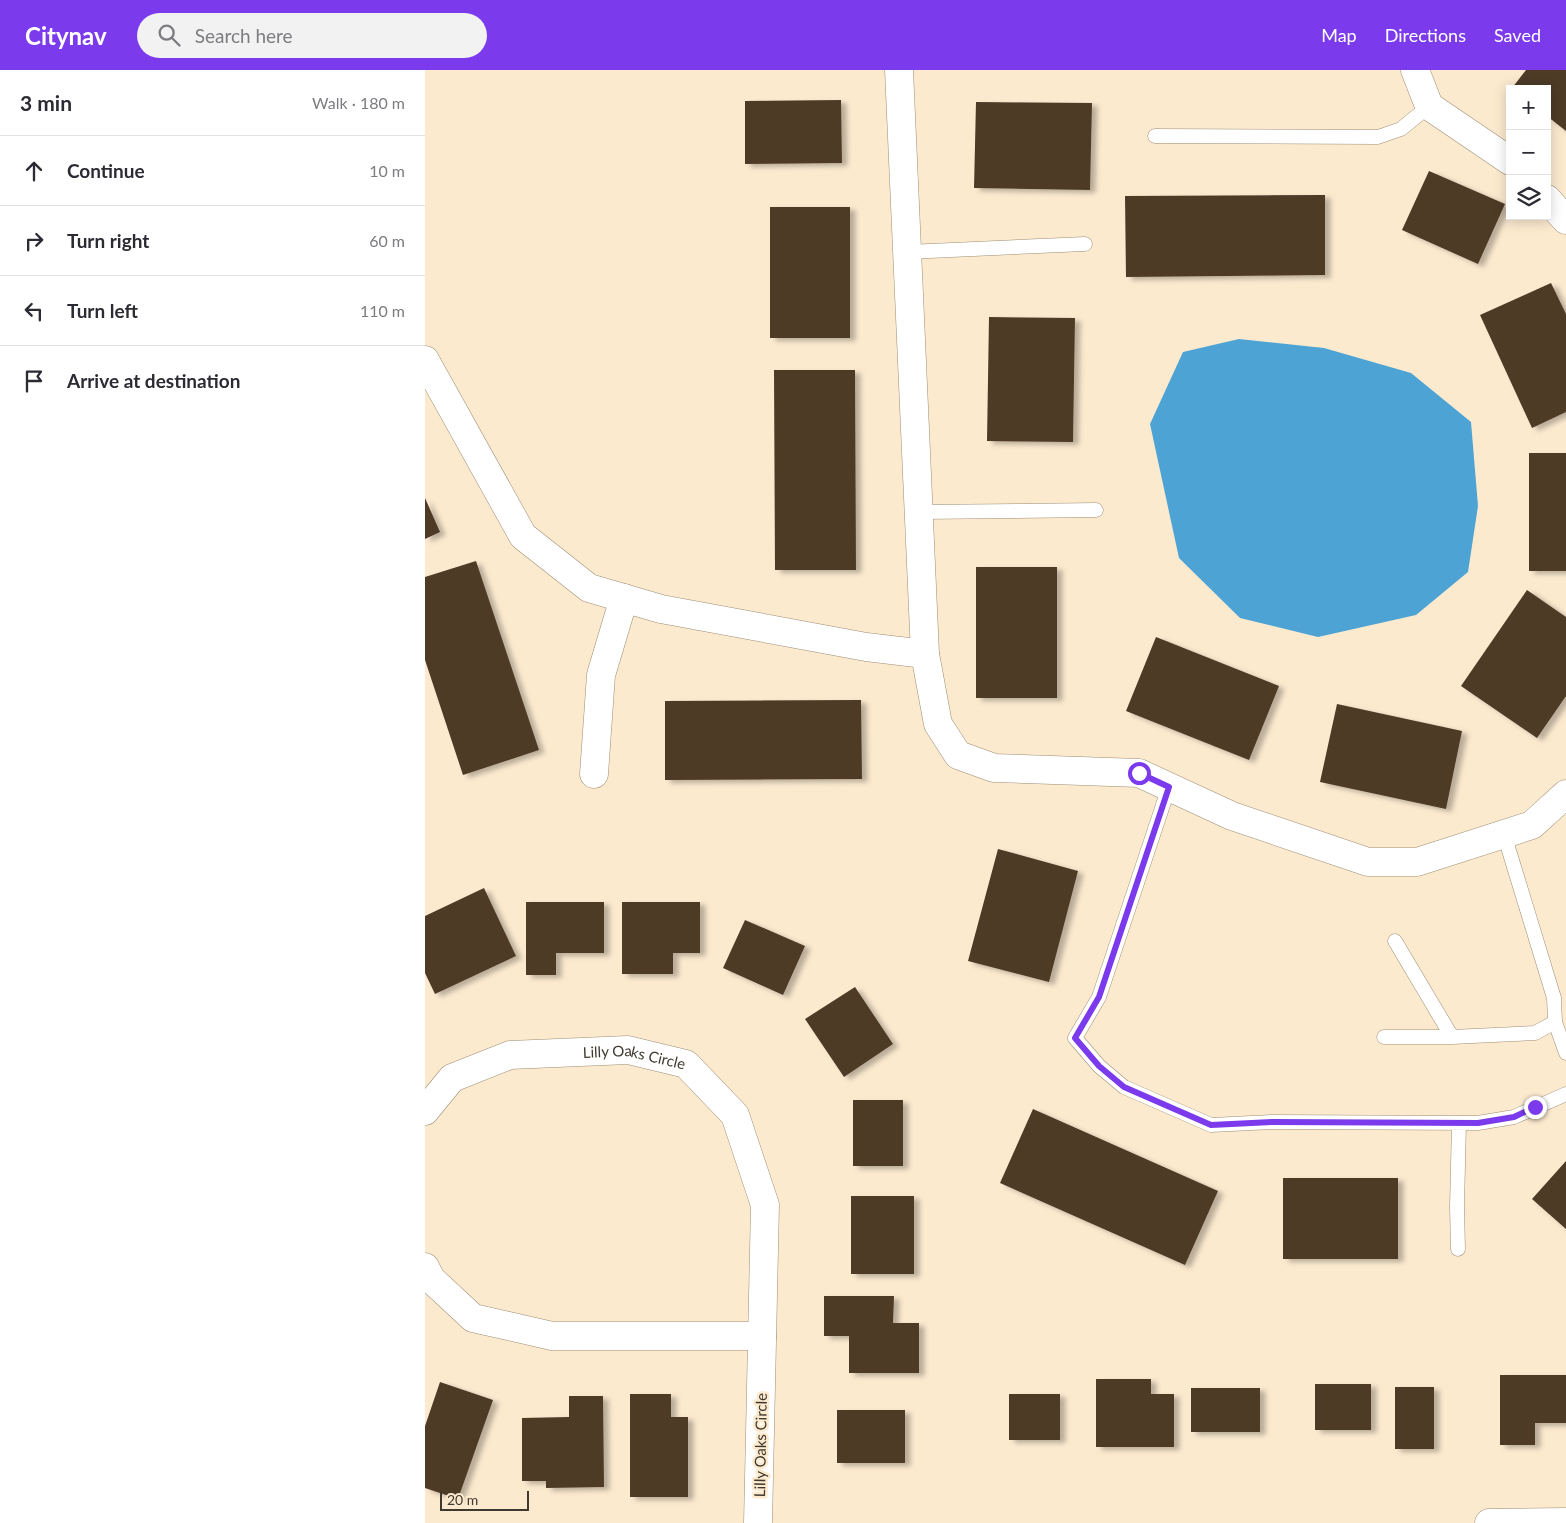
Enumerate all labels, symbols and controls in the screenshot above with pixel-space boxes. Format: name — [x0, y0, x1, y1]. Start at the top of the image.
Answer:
search box — [137, 13, 487, 58]
text: Citynav — [25, 21, 107, 50]
icon: search — [155, 21, 183, 49]
text: Search here — [195, 24, 293, 47]
text: Map — [1321, 24, 1357, 46]
text: Directions — [1385, 24, 1466, 46]
text: Saved — [1494, 24, 1541, 46]
map controls — [1506, 85, 1551, 220]
button: + — [1506, 85, 1551, 130]
text: 3 min — [20, 90, 72, 115]
text: Walk · 180 m — [312, 93, 405, 112]
button: − — [1506, 130, 1551, 175]
icon: ahead — [20, 157, 48, 185]
text: Continue — [67, 159, 145, 182]
text: 10 m — [369, 161, 405, 180]
button: layers — [1506, 175, 1551, 220]
icon: right — [20, 227, 48, 255]
text: Turn right — [67, 229, 149, 252]
text: 60 m — [369, 231, 405, 250]
icon: left — [20, 297, 48, 325]
text: Turn left — [67, 299, 138, 322]
text: 110 m — [360, 301, 405, 320]
icon: arrive — [20, 367, 48, 395]
text: Arrive at destination — [67, 369, 240, 392]
route start — [1128, 762, 1151, 785]
street label: Lilly Oaks Circle — [582, 1041, 688, 1073]
route end — [1524, 1096, 1547, 1119]
street label: Lilly Oaks Circle — [750, 1393, 770, 1497]
scale bar — [440, 1488, 529, 1511]
text: 20 m — [447, 1491, 478, 1508]

